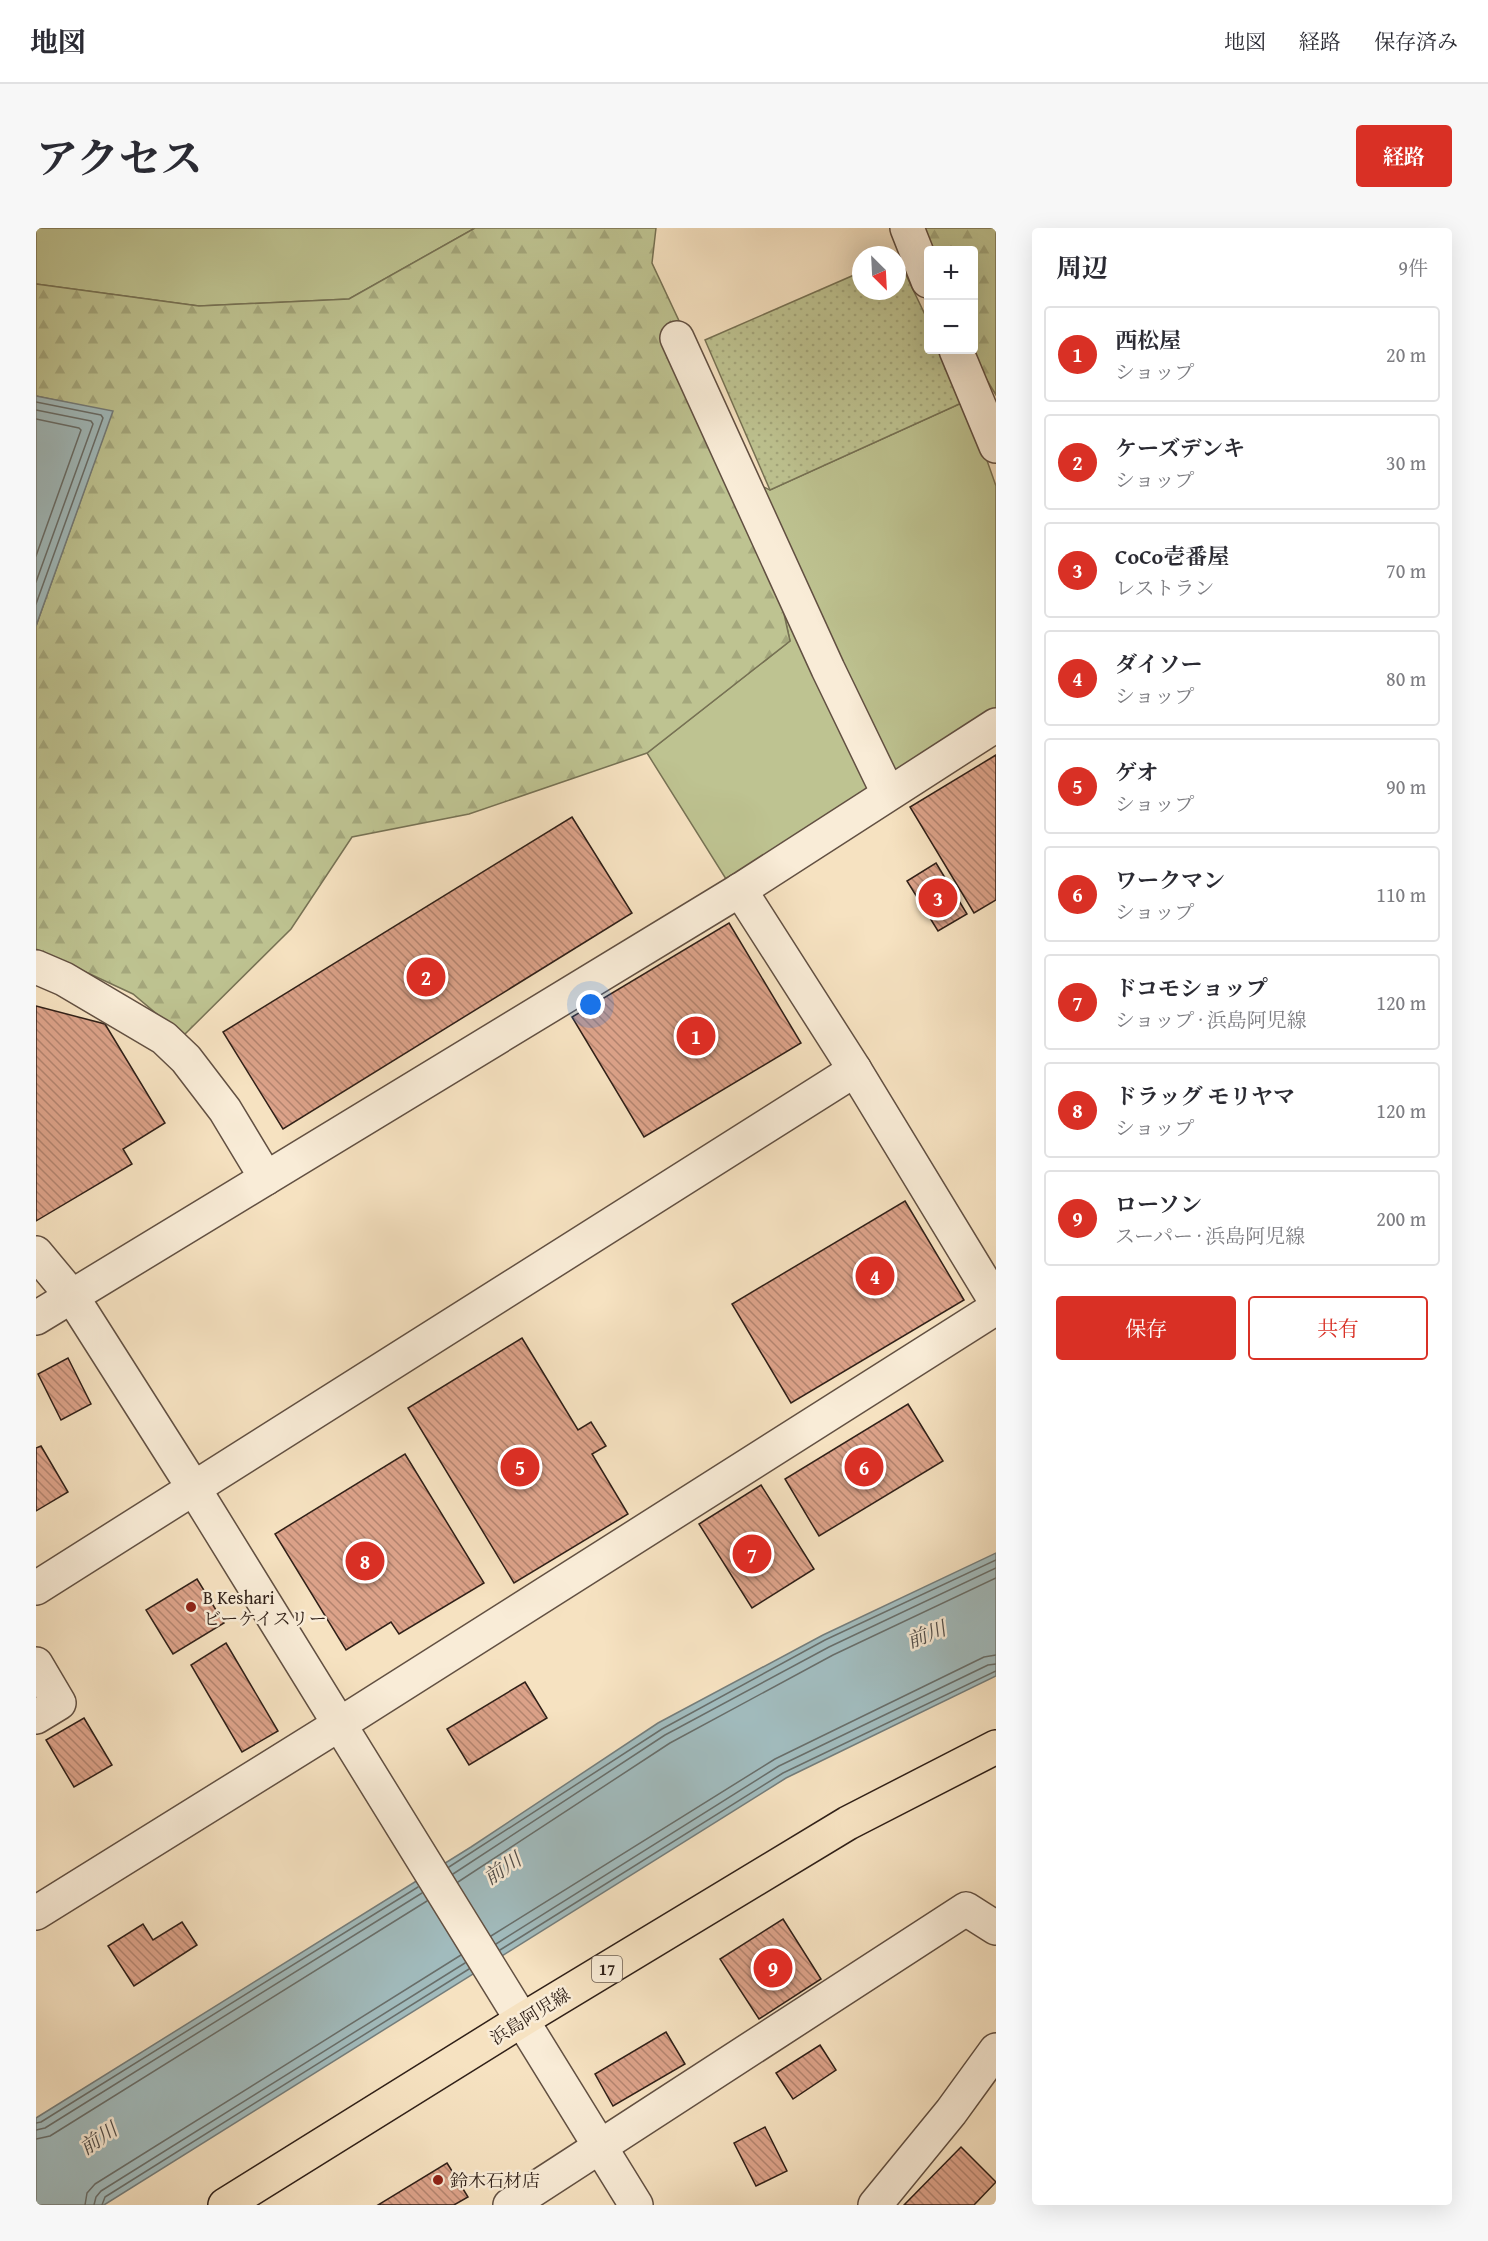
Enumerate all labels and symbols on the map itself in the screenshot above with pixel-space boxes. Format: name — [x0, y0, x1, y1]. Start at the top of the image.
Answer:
north arrow — [852, 246, 906, 300]
pin: 3 — [918, 876, 958, 920]
pin: 2 — [406, 954, 446, 999]
your location — [576, 990, 605, 1019]
pin: 1 — [676, 1014, 716, 1058]
pin: 4 — [856, 1254, 894, 1298]
pin: 5 — [500, 1444, 540, 1490]
pin: 6 — [844, 1444, 884, 1490]
pin: 7 — [732, 1532, 772, 1576]
pin: 8 — [346, 1538, 384, 1584]
place label: B Keshari ビーケイスリー — [203, 1584, 327, 1632]
marker: B Keshari ビーケイスリー — [184, 1600, 198, 1614]
water label: 前川 — [902, 1613, 952, 1655]
water label: 前川 — [477, 1844, 528, 1891]
pin: 9 — [754, 1946, 792, 1990]
road number: 17 — [592, 1956, 622, 1982]
street label: 浜島阿児線 — [485, 1981, 575, 2051]
water label: 前川 — [73, 2114, 124, 2161]
place label: 鈴木石材店 — [450, 2167, 540, 2194]
marker: 鈴木石材店 — [431, 2173, 445, 2187]

